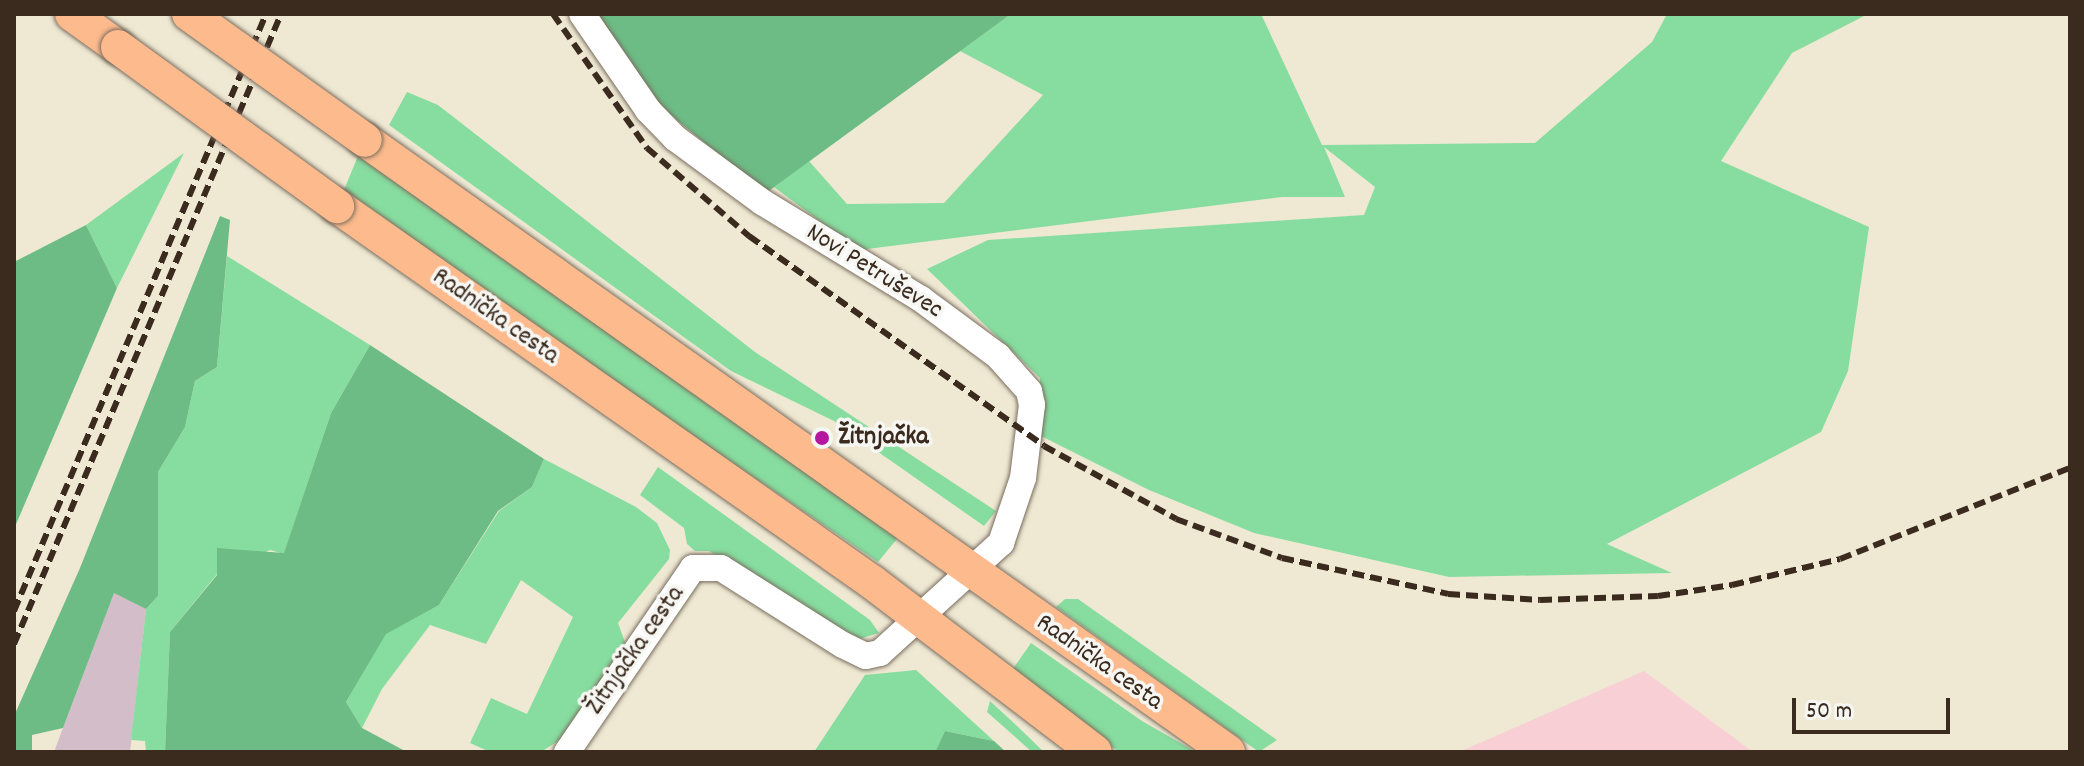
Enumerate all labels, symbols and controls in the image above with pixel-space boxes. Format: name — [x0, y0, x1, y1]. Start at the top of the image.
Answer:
street label: Novi Petruševec — [800, 218, 948, 326]
street label: Radnička cesta — [426, 262, 564, 372]
place label: Žitnjačka — [838, 422, 928, 454]
marker: Žitnjačka — [813, 429, 831, 447]
street label: Žitnjačka cesta — [580, 580, 692, 722]
street label: Radnička cesta — [1030, 608, 1168, 718]
scale bar — [1796, 682, 1954, 732]
text: 50 m — [1806, 695, 1852, 729]

